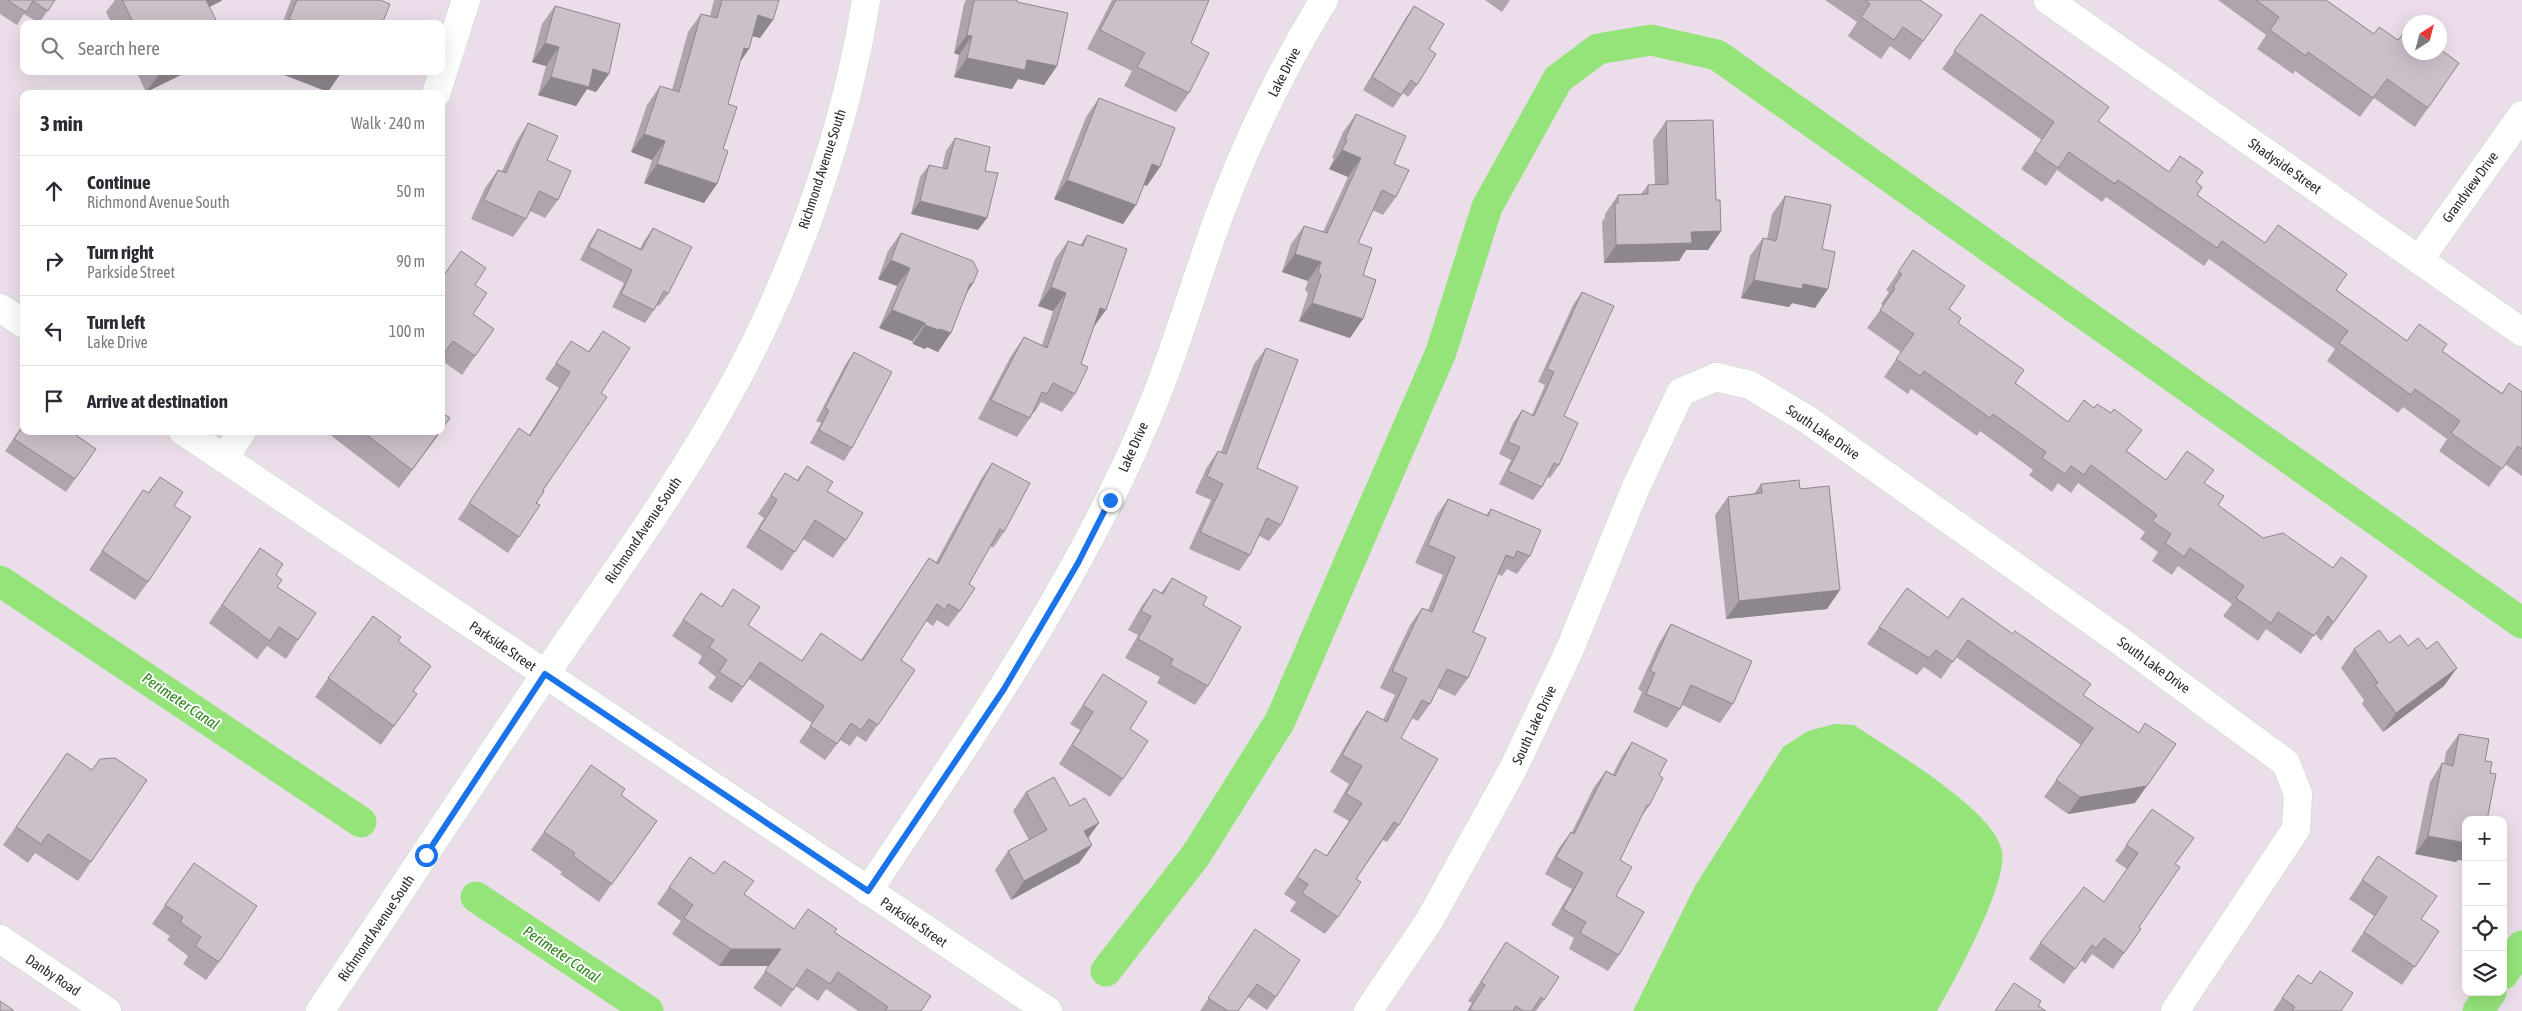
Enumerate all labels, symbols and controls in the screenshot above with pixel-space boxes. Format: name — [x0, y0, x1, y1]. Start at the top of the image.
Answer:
north arrow — [2402, 15, 2447, 60]
search box — [20, 20, 445, 75]
icon: search — [38, 34, 66, 62]
text: Search here — [78, 37, 160, 59]
street label: Lake Drive — [1265, 45, 1303, 99]
street label: Richmond Avenue South — [795, 107, 849, 231]
text: 3 min — [40, 111, 83, 135]
text: Walk · 240 m — [351, 114, 425, 132]
street label: Shadyside Street — [2245, 135, 2325, 197]
street label: Grandview Drive — [2439, 148, 2501, 226]
text: Continue — [87, 171, 151, 193]
icon: ahead — [40, 177, 68, 205]
text: 50 m — [396, 182, 425, 200]
text: Richmond Avenue South — [87, 193, 230, 211]
text: Turn right — [87, 241, 154, 263]
icon: right — [40, 247, 68, 275]
text: 90 m — [396, 252, 425, 270]
text: Parkside Street — [87, 263, 175, 281]
text: Turn left — [87, 311, 145, 333]
icon: left — [40, 317, 68, 345]
text: 100 m — [389, 322, 425, 340]
text: Lake Drive — [87, 333, 148, 351]
icon: arrive — [40, 387, 68, 415]
text: Arrive at destination — [87, 390, 228, 412]
street label: South Lake Drive — [1783, 402, 1863, 462]
street label: Lake Drive — [1115, 419, 1151, 475]
street label: Richmond Avenue South — [601, 474, 685, 586]
route end — [1099, 489, 1122, 512]
street label: Parkside Street — [467, 618, 539, 674]
street label: South Lake Drive — [2115, 633, 2193, 697]
water label: Perimeter Canal — [139, 669, 223, 733]
street label: South Lake Drive — [1509, 683, 1559, 767]
map controls — [2462, 816, 2507, 996]
button: + — [2462, 816, 2507, 861]
route start — [415, 844, 438, 867]
button: − — [2462, 861, 2507, 906]
street label: Richmond Avenue South — [334, 872, 418, 984]
street label: Parkside Street — [878, 894, 950, 950]
button: locate — [2462, 906, 2507, 951]
water label: Perimeter Canal — [520, 922, 604, 986]
street label: Danby Road — [23, 951, 83, 999]
button: layers — [2462, 951, 2507, 996]

